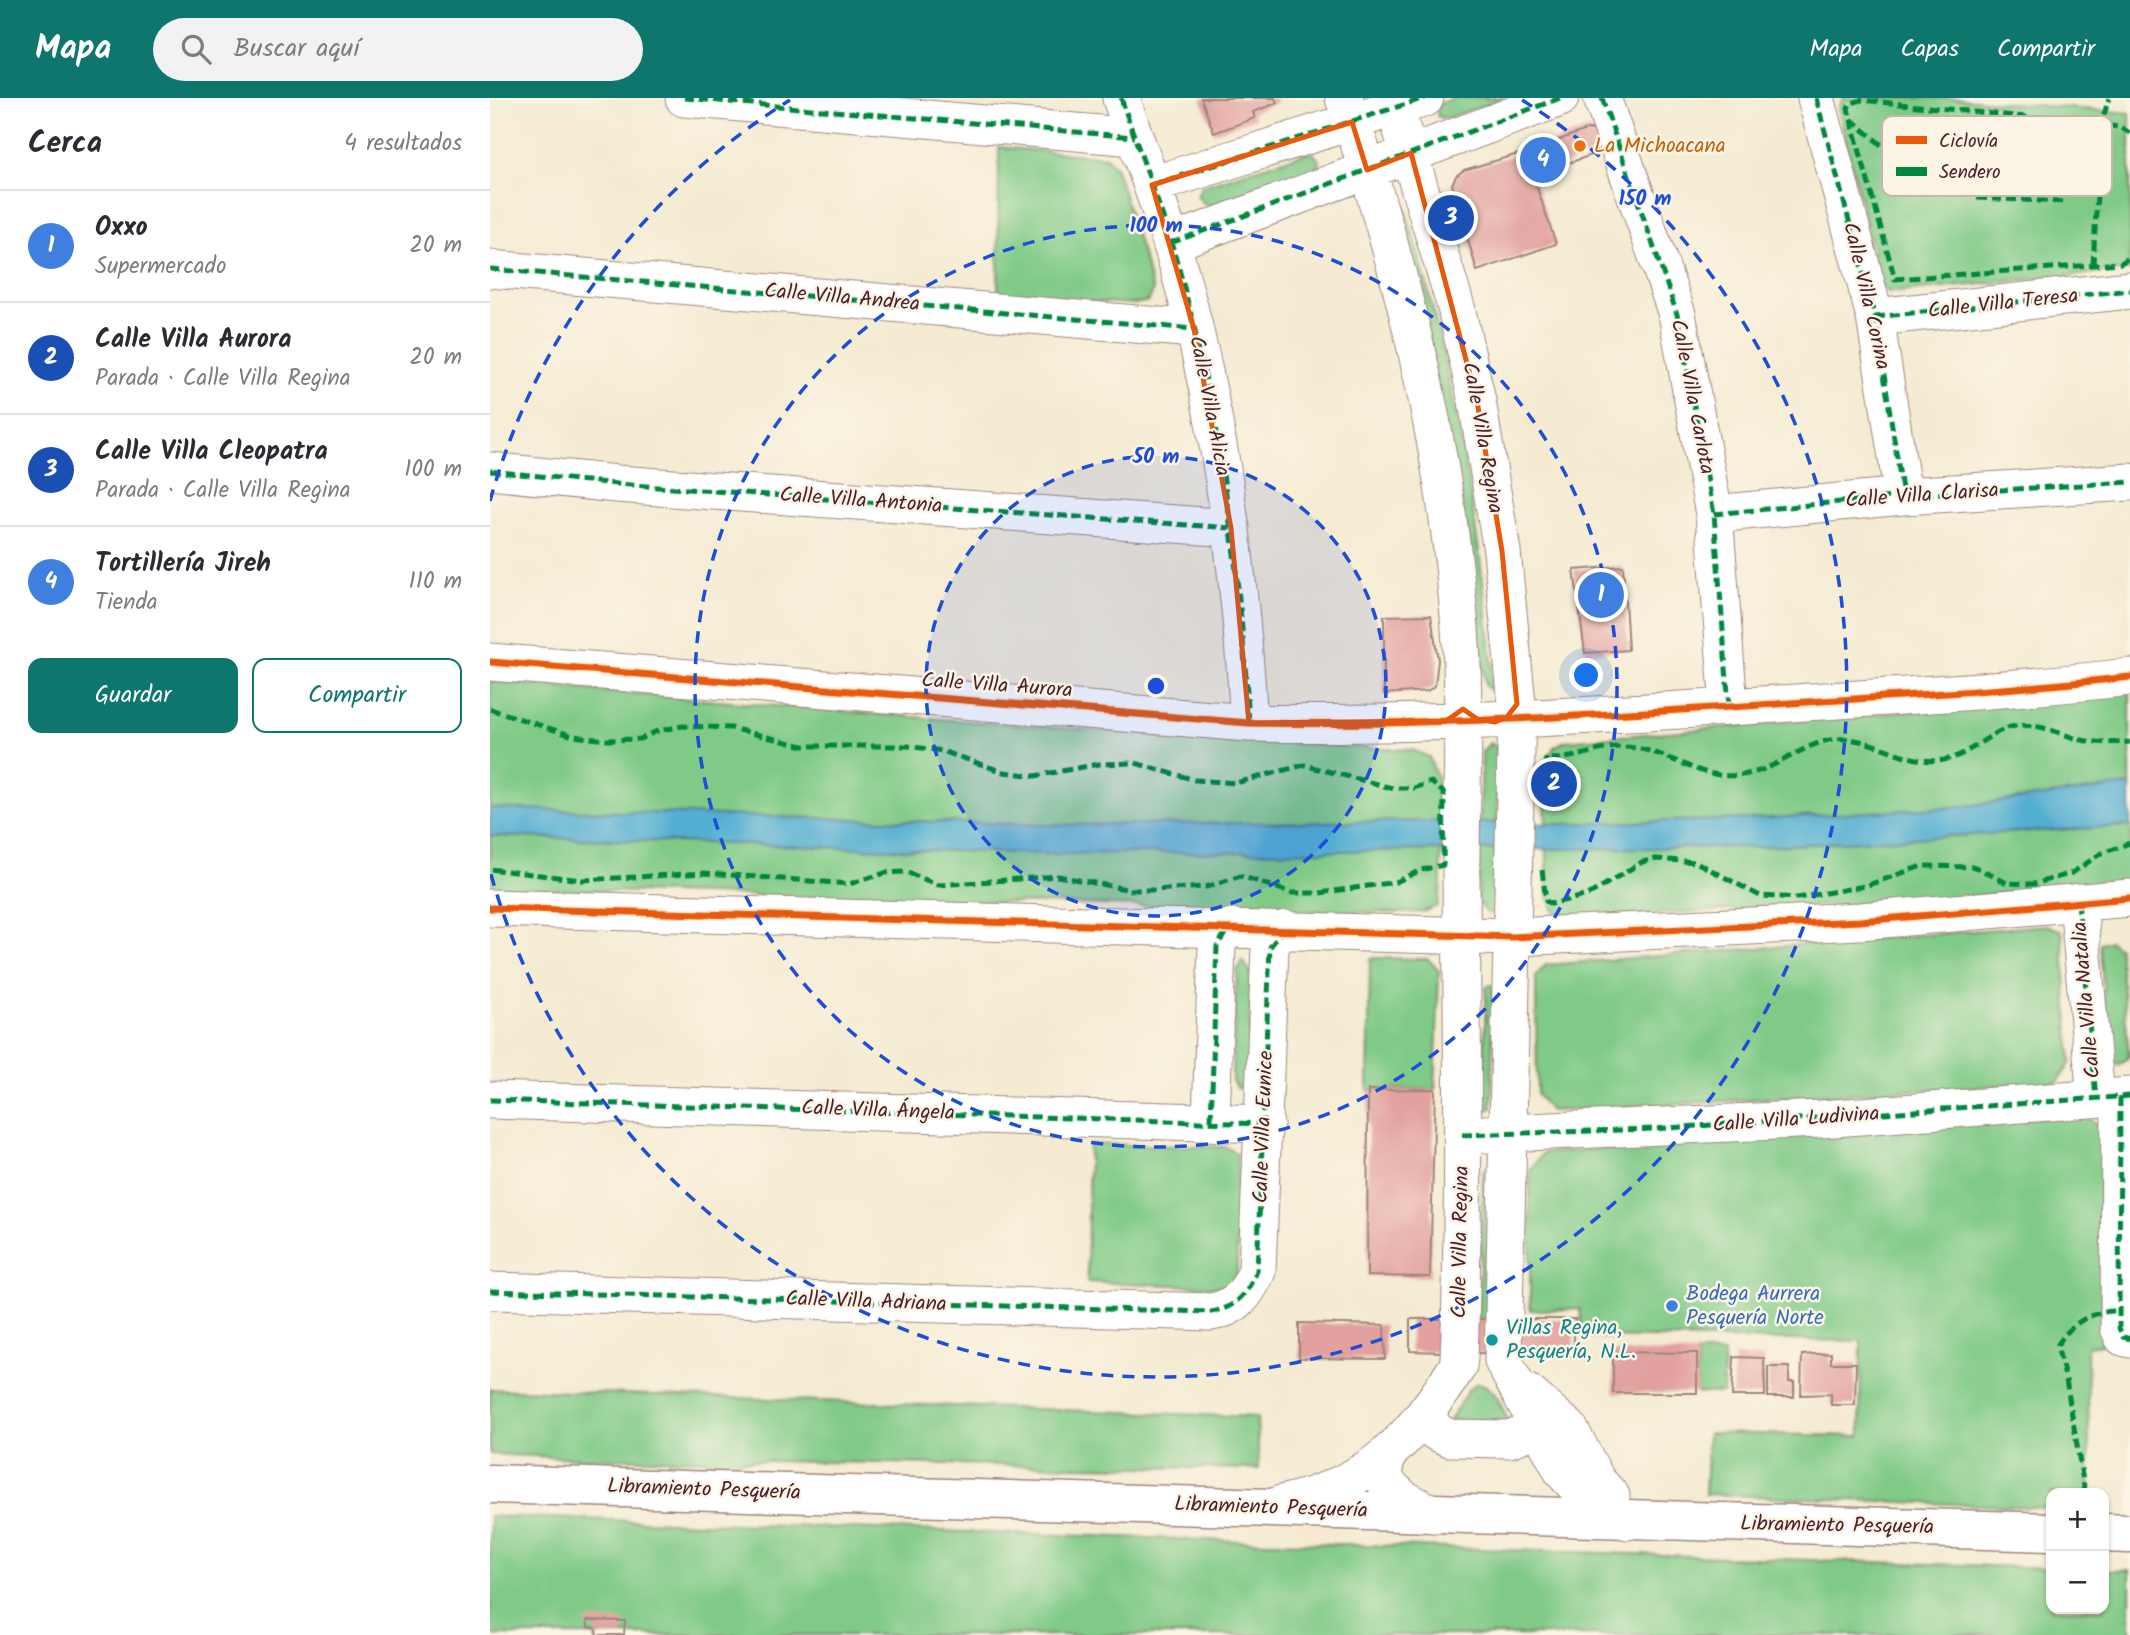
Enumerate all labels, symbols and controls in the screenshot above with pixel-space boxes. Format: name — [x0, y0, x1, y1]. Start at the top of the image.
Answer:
search box — [153, 18, 643, 81]
text: Mapa — [35, 23, 111, 76]
text: Buscar aquí — [233, 28, 360, 70]
icon: search — [177, 30, 215, 68]
text: Mapa — [1810, 30, 1862, 69]
text: Capas — [1900, 30, 1959, 69]
text: Compartir — [1997, 30, 2095, 69]
legend — [1882, 116, 2112, 196]
text: Cerca — [28, 120, 102, 168]
text: 4 resultados — [344, 126, 462, 162]
text: Ciclovía — [1939, 127, 1998, 157]
place label: La Michoacana — [1594, 130, 1726, 163]
pin: 4 — [1520, 134, 1566, 186]
marker: La Michoacana — [1572, 138, 1588, 154]
text: Sendero — [1939, 158, 2001, 188]
text: 150 m — [1618, 183, 1672, 216]
pin: 3 — [1428, 192, 1474, 244]
text: Oxxo — [95, 207, 148, 249]
text: 100 m — [1129, 210, 1183, 243]
street label: Calle Villa Corina — [1833, 219, 1899, 373]
text: 1 — [48, 228, 54, 264]
text: 20 m — [410, 228, 462, 264]
text: Supermercado — [95, 249, 226, 285]
street label: Calle Villa Andrea — [763, 275, 921, 321]
street label: Calle Villa Teresa — [1926, 280, 2080, 328]
street label: Calle Villa Carlota — [1661, 317, 1723, 477]
text: Calle Villa Aurora — [95, 319, 291, 361]
street label: Calle Villa Alicia — [1179, 333, 1239, 479]
text: 2 — [44, 340, 58, 376]
text: 20 m — [410, 340, 462, 376]
street label: Calle Villa Regina — [1452, 360, 1512, 516]
text: Parada · Calle Villa Regina — [95, 361, 350, 397]
text: Calle Villa Cleopatra — [95, 431, 328, 473]
text: 50 m — [1132, 441, 1179, 474]
text: 3 — [45, 452, 57, 488]
text: 100 m — [404, 452, 462, 488]
text: Parada · Calle Villa Regina — [95, 473, 350, 509]
street label: Calle Villa Clarisa — [1844, 474, 2000, 518]
street label: Calle Villa Antonia — [779, 479, 943, 523]
text: Tortillería Jireh — [95, 543, 271, 585]
text: 4 — [45, 564, 57, 600]
text: 110 m — [409, 564, 462, 600]
pin: 1 — [1578, 569, 1624, 621]
text: Tienda — [95, 585, 158, 621]
button: Guardar — [28, 658, 238, 733]
button: Compartir — [252, 658, 462, 733]
your location — [1569, 658, 1603, 692]
street label: Calle Villa Aurora — [920, 664, 1074, 708]
centre of rings — [1144, 674, 1168, 698]
pin: 2 — [1531, 758, 1577, 810]
street label: Calle Villa Natalia — [2064, 920, 2110, 1080]
street label: Calle Villa Eunice — [1245, 1050, 1283, 1204]
street label: Calle Villa Ángela — [801, 1092, 955, 1130]
street label: Calle Villa Ludivina — [1711, 1098, 1881, 1142]
street label: Calle Villa Regina — [1443, 1165, 1479, 1319]
place label: Bodega Aurrera Pesquería Norte — [1686, 1278, 1824, 1335]
street label: Calle Villa Adriana — [785, 1283, 947, 1321]
marker: Bodega Aurrera Pesquería Norte — [1664, 1298, 1680, 1314]
place label: Villas Regina, Pesquería, N.L. — [1506, 1312, 1636, 1369]
marker: Villas Regina, Pesquería, N.L. — [1484, 1332, 1500, 1348]
street label: Libramiento Pesquería — [607, 1470, 801, 1510]
street label: Libramiento Pesquería — [1174, 1488, 1368, 1528]
map controls — [2046, 1488, 2109, 1614]
button: + — [2046, 1488, 2109, 1551]
street label: Libramiento Pesquería — [1740, 1508, 1934, 1544]
button: − — [2046, 1551, 2109, 1614]

